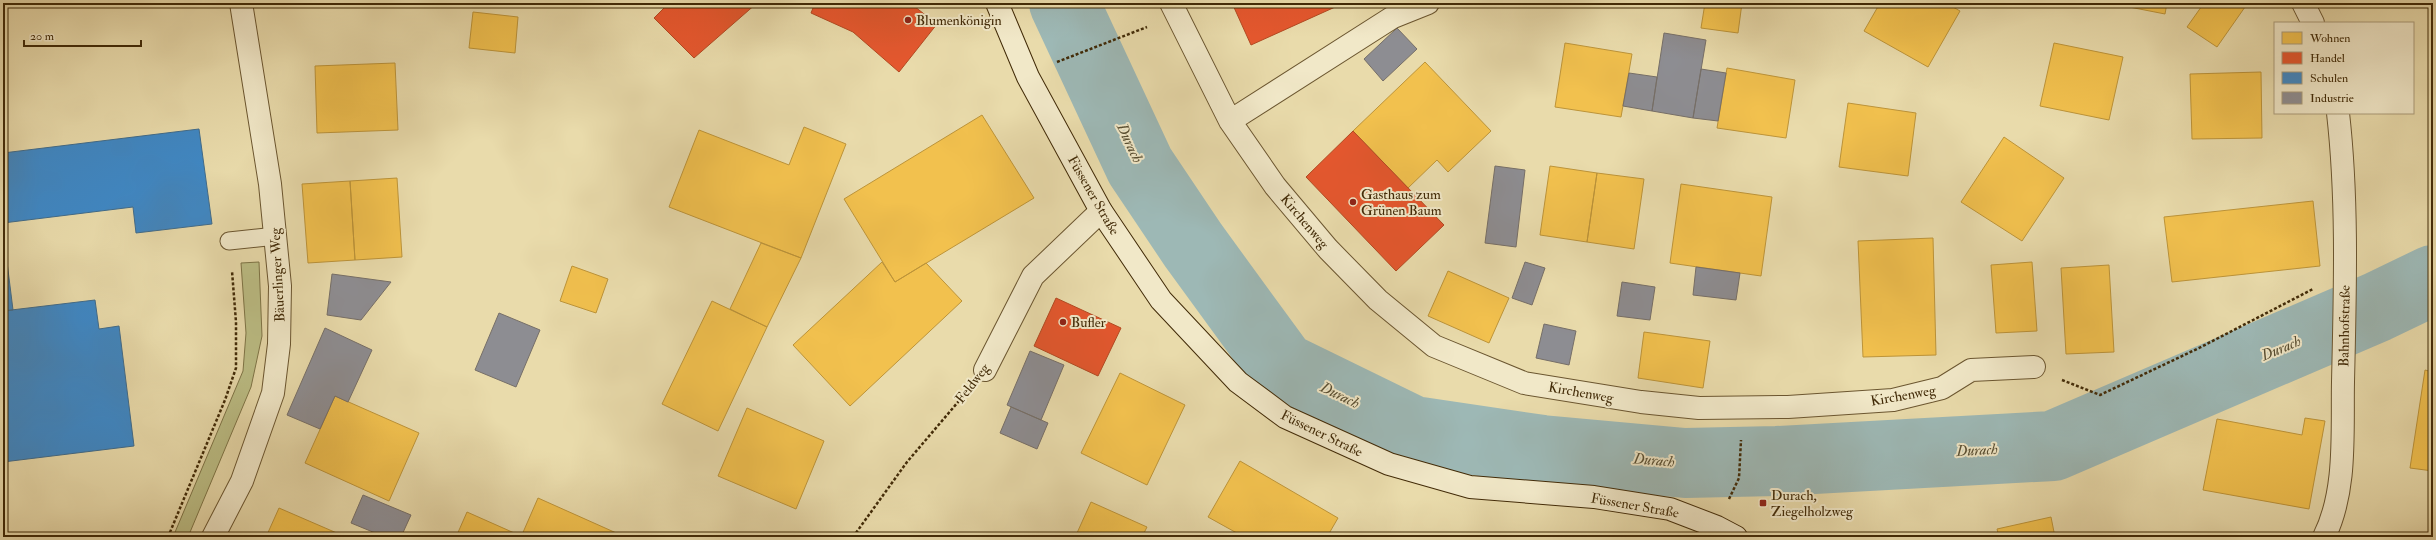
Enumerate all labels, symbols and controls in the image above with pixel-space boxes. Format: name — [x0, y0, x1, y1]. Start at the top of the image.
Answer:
place label: Blumenkönigin — [916, 12, 1002, 29]
marker: Blumenkönigin — [903, 15, 913, 25]
scale bar — [24, 22, 141, 48]
legend — [2274, 22, 2414, 114]
text: 20 m — [30, 29, 55, 44]
text: Wohnen — [2309, 31, 2351, 46]
text: Handel — [2310, 51, 2345, 66]
text: Schulen — [2310, 71, 2348, 86]
text: Industrie — [2310, 91, 2354, 106]
water label: Durach — [1112, 119, 1147, 166]
street label: Füssener Straße — [1064, 152, 1123, 238]
place label: Gasthaus zum Grünen Baum — [1361, 186, 1442, 219]
street label: Kirchenweg — [1277, 191, 1333, 253]
marker: Gasthaus zum Grünen Baum — [1348, 197, 1358, 207]
street label: Bäuerlinger Weg — [266, 226, 288, 323]
street label: Bahnhofstraße — [2335, 285, 2354, 367]
place label: Bufler — [1071, 314, 1107, 331]
marker: Bufler — [1058, 317, 1068, 327]
water label: Durach — [2257, 332, 2304, 366]
street label: Feldweg — [952, 359, 994, 407]
water label: Durach — [1316, 377, 1363, 413]
street label: Kirchenweg — [1547, 378, 1616, 407]
street label: Kirchenweg — [1869, 381, 1938, 410]
street label: Füssener Straße — [1278, 406, 1366, 461]
water label: Durach — [1955, 440, 1999, 461]
water label: Durach — [1631, 449, 1676, 472]
place label: Durach, Ziegelholzweg — [1771, 487, 1854, 520]
street label: Füssener Straße — [1590, 489, 1680, 522]
marker: Durach, Ziegelholzweg — [1758, 498, 1768, 508]

